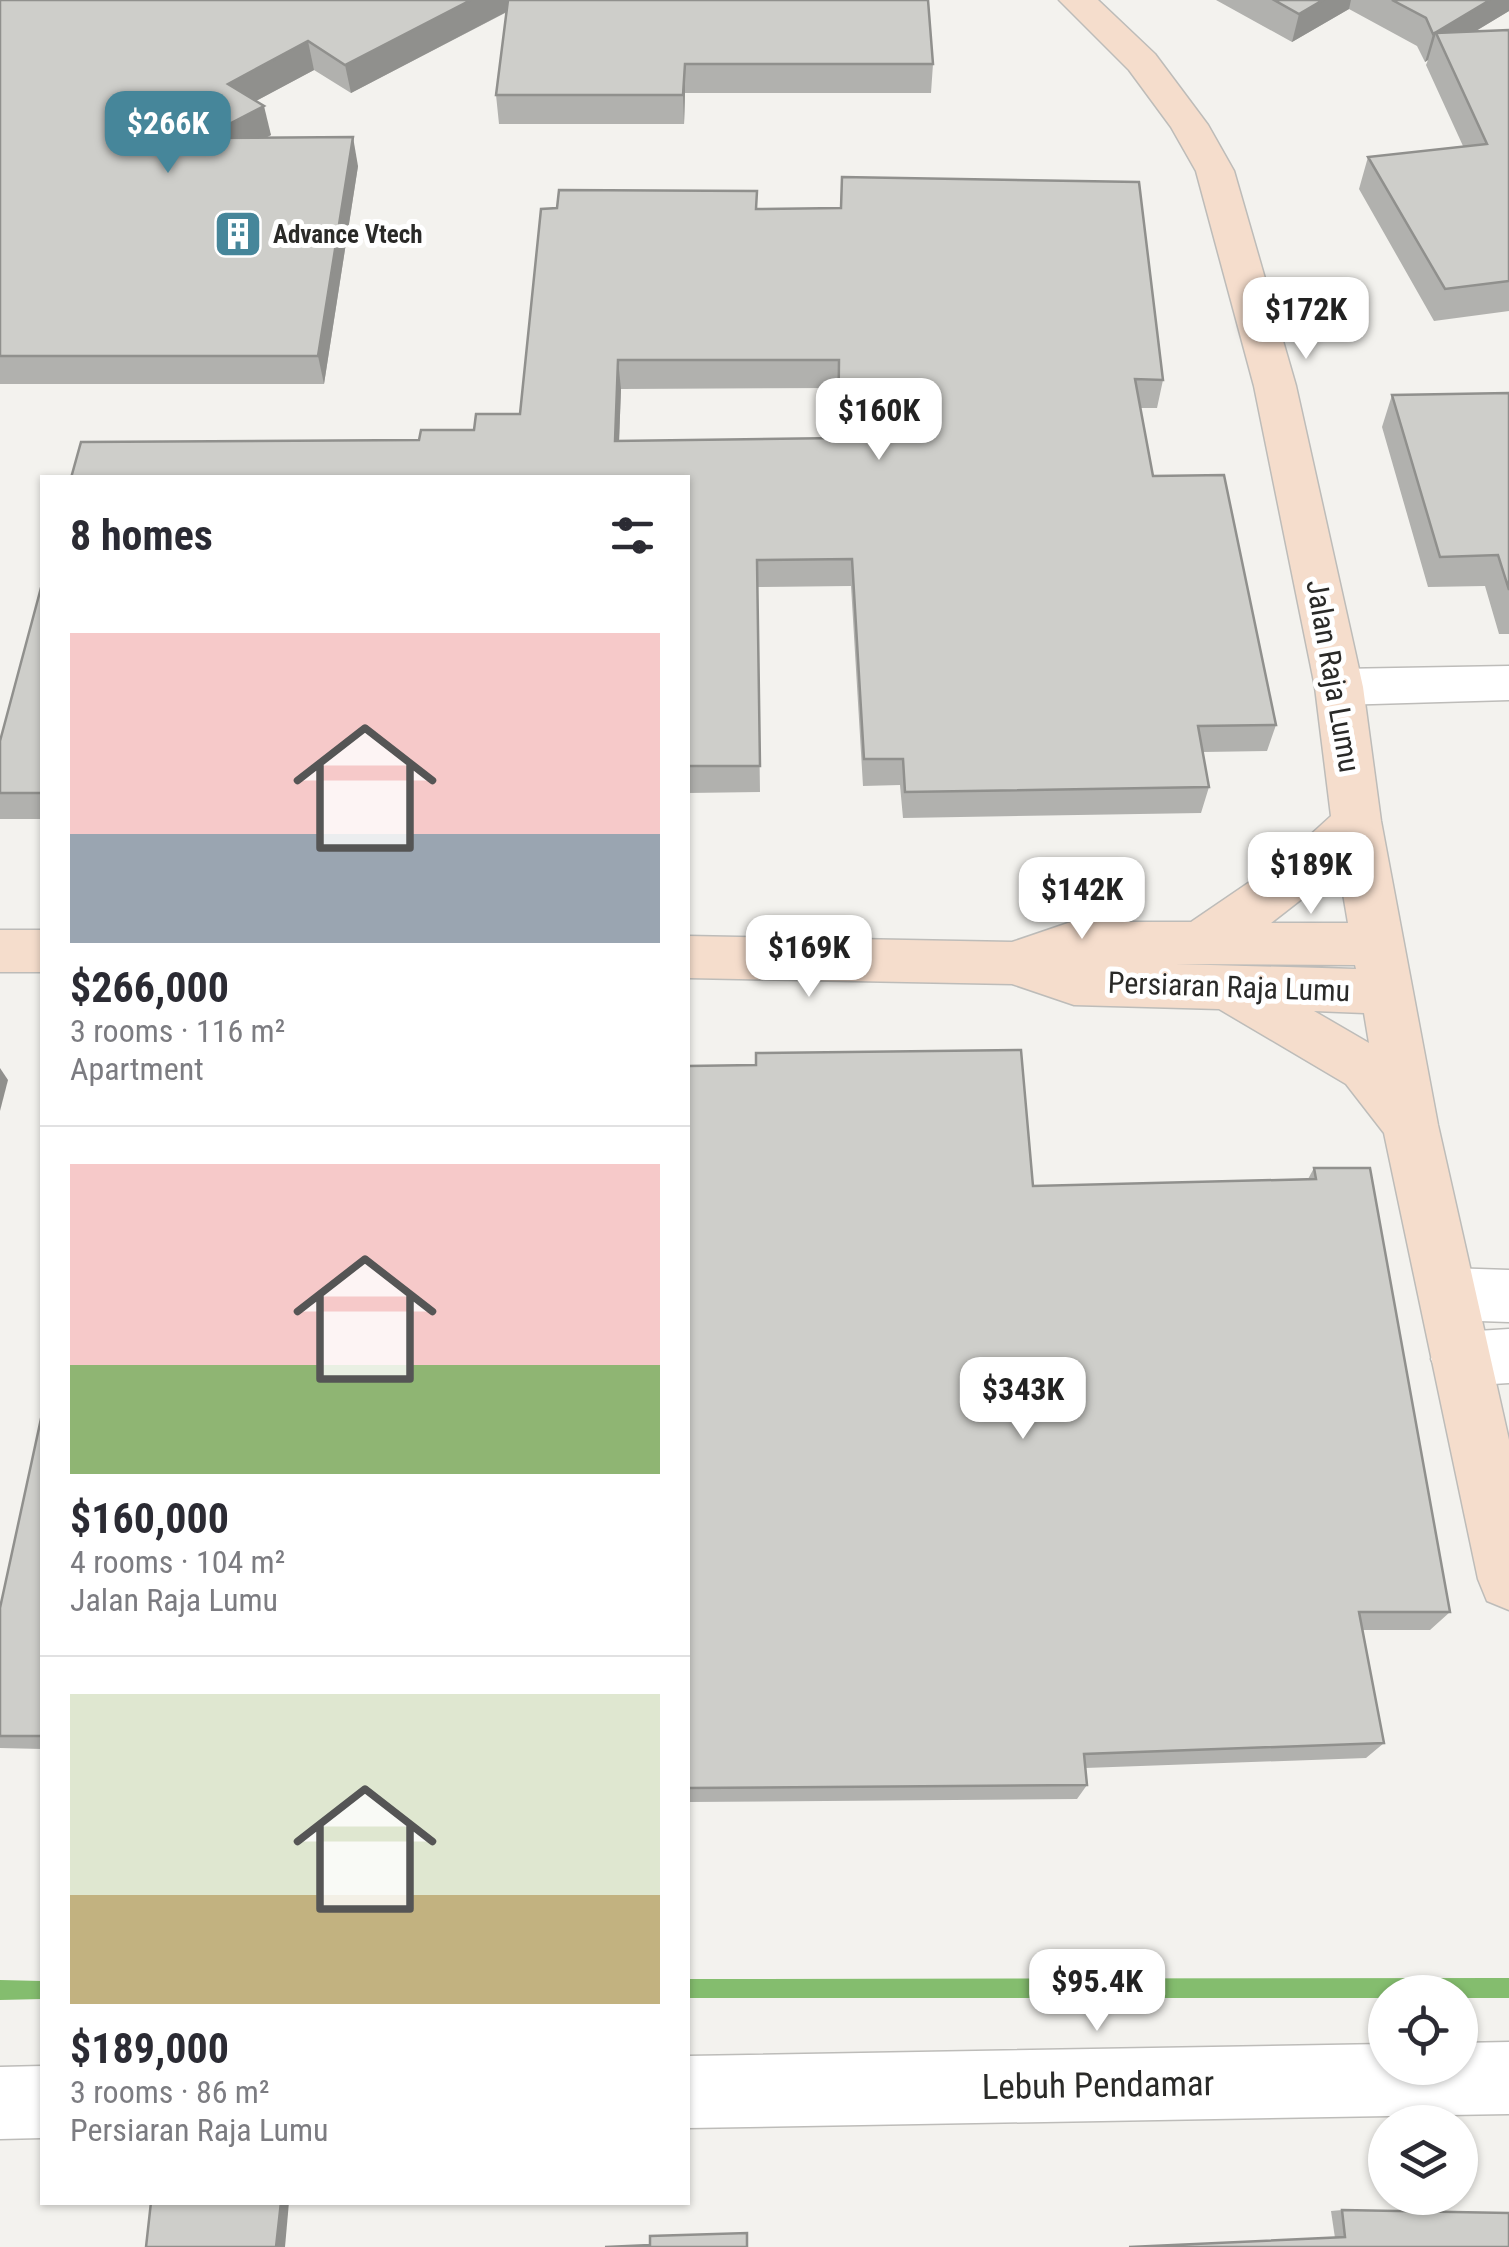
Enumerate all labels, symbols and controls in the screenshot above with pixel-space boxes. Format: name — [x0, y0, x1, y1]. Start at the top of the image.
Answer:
pin: $266K — [98, 91, 238, 176]
text: $266K — [127, 104, 209, 142]
building icon: Advance Vtech — [212, 208, 264, 260]
place label: Advance Vtech — [273, 220, 423, 249]
pin: $172K — [1236, 277, 1376, 362]
text: $172K — [1265, 290, 1347, 328]
pin: $160K — [809, 378, 949, 463]
text: $160K — [838, 391, 920, 429]
icon: filters — [605, 508, 660, 563]
text: 8 homes — [70, 511, 213, 560]
street label: Jalan Raja Lumu — [1299, 577, 1368, 775]
icon: home — [275, 698, 455, 878]
pin: $189K — [1241, 832, 1381, 917]
text: $189K — [1270, 845, 1352, 883]
pin: $142K — [1012, 857, 1152, 942]
text: $142K — [1041, 870, 1123, 908]
pin: $169K — [739, 915, 879, 1000]
text: $169K — [768, 928, 850, 966]
text: $266,000 — [70, 963, 229, 1012]
street label: Persiaran Raja Lumu — [1107, 965, 1351, 1008]
text: 3 rooms · 116 m² — [70, 1012, 285, 1050]
text: Apartment — [70, 1050, 204, 1088]
icon: home — [275, 1229, 455, 1409]
pin: $343K — [953, 1357, 1093, 1442]
text: $343K — [982, 1370, 1064, 1408]
text: $160,000 — [70, 1494, 229, 1543]
text: 4 rooms · 104 m² — [70, 1543, 285, 1581]
text: Jalan Raja Lumu — [70, 1581, 278, 1619]
icon: home — [275, 1759, 455, 1939]
pin: $95.4K — [1016, 1949, 1178, 2034]
text: $95.4K — [1051, 1962, 1143, 2000]
map controls — [1368, 1975, 1478, 2215]
button: locate — [1368, 1975, 1478, 2085]
text: $189,000 — [70, 2024, 229, 2073]
street label: Lebuh Pendamar — [981, 2063, 1215, 2108]
text: 3 rooms · 86 m² — [70, 2073, 269, 2111]
button: layers — [1368, 2105, 1478, 2215]
text: Persiaran Raja Lumu — [70, 2111, 329, 2149]

